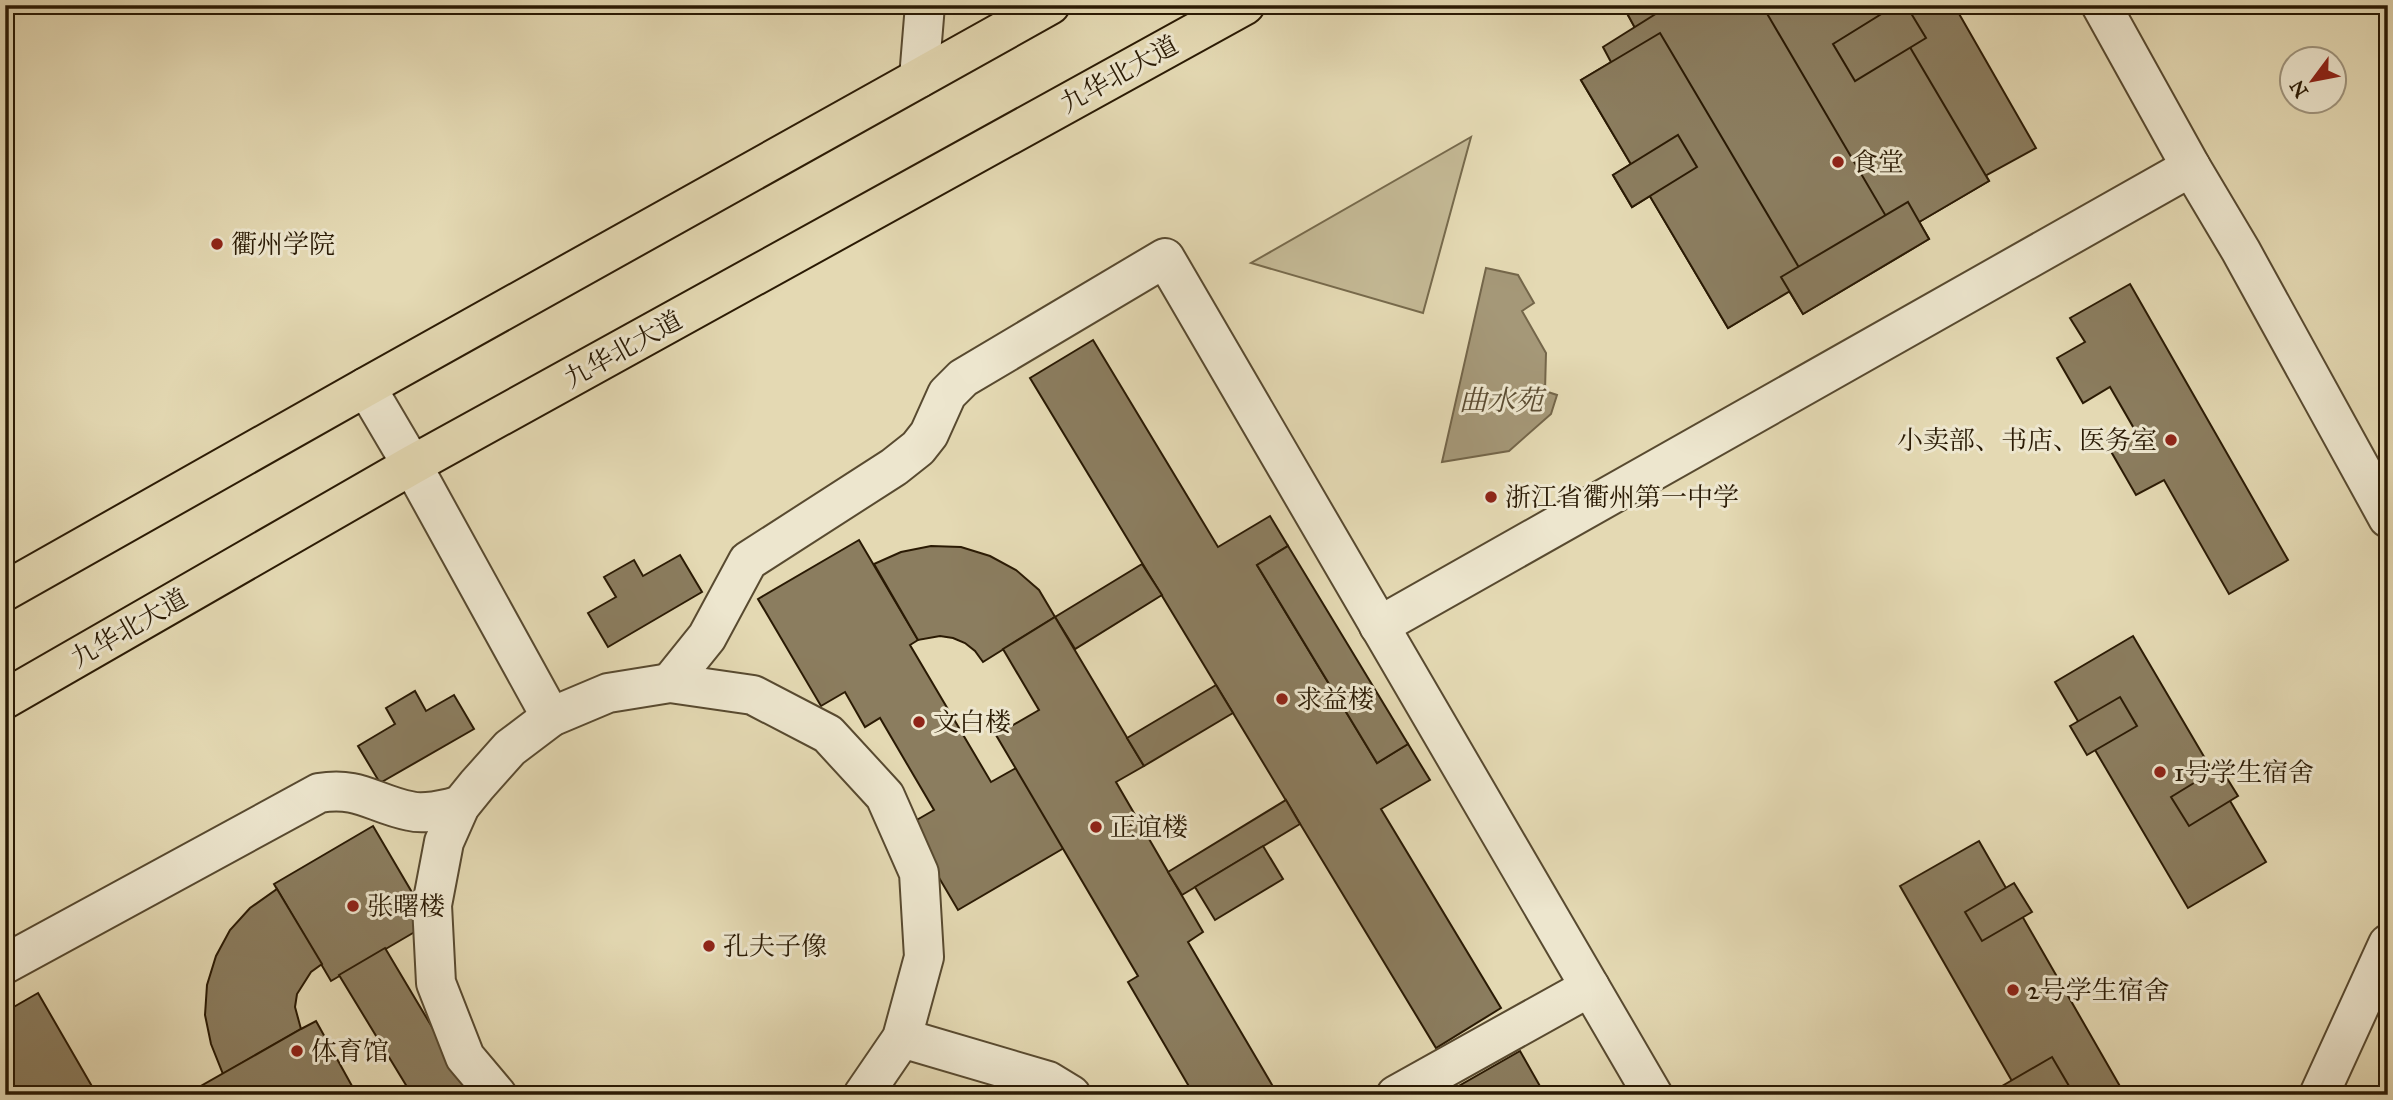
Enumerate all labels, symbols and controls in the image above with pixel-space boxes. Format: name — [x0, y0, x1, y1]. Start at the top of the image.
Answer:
street label: 九华北大道 — [1054, 28, 1184, 120]
north arrow — [2278, 46, 2348, 116]
text: N — [2285, 76, 2313, 102]
place label: 食堂 — [1852, 146, 1904, 178]
marker: 食堂 — [1830, 154, 1846, 170]
place label: 衢州学院 — [231, 228, 335, 260]
marker: 衢州学院 — [209, 236, 225, 252]
street label: 九华北大道 — [558, 303, 688, 395]
water label: 曲水苑 — [1459, 383, 1547, 418]
place label: 小卖部、书店、医务室 — [1897, 424, 2157, 456]
marker: 小卖部、书店、医务室 — [2163, 432, 2179, 448]
place label: 浙江省衢州第一中学 — [1505, 481, 1739, 513]
marker: 浙江省衢州第一中学 — [1483, 489, 1499, 505]
street label: 九华北大道 — [65, 582, 193, 674]
place label: 求益楼 — [1296, 683, 1374, 715]
marker: 求益楼 — [1274, 691, 1290, 707]
place label: 文白楼 — [933, 706, 1011, 738]
marker: 文白楼 — [911, 714, 927, 730]
place label: 1号学生宿舍 — [2174, 756, 2314, 788]
marker: 1号学生宿舍 — [2152, 764, 2168, 780]
place label: 正谊楼 — [1110, 811, 1188, 843]
marker: 正谊楼 — [1088, 819, 1104, 835]
place label: 张曙楼 — [367, 890, 445, 922]
marker: 张曙楼 — [345, 898, 361, 914]
place label: 孔夫子像 — [723, 930, 827, 962]
marker: 孔夫子像 — [701, 938, 717, 954]
place label: 2号学生宿舍 — [2027, 974, 2170, 1006]
marker: 2号学生宿舍 — [2005, 982, 2021, 998]
place label: 体育馆 — [311, 1035, 389, 1067]
marker: 体育馆 — [289, 1043, 305, 1059]

